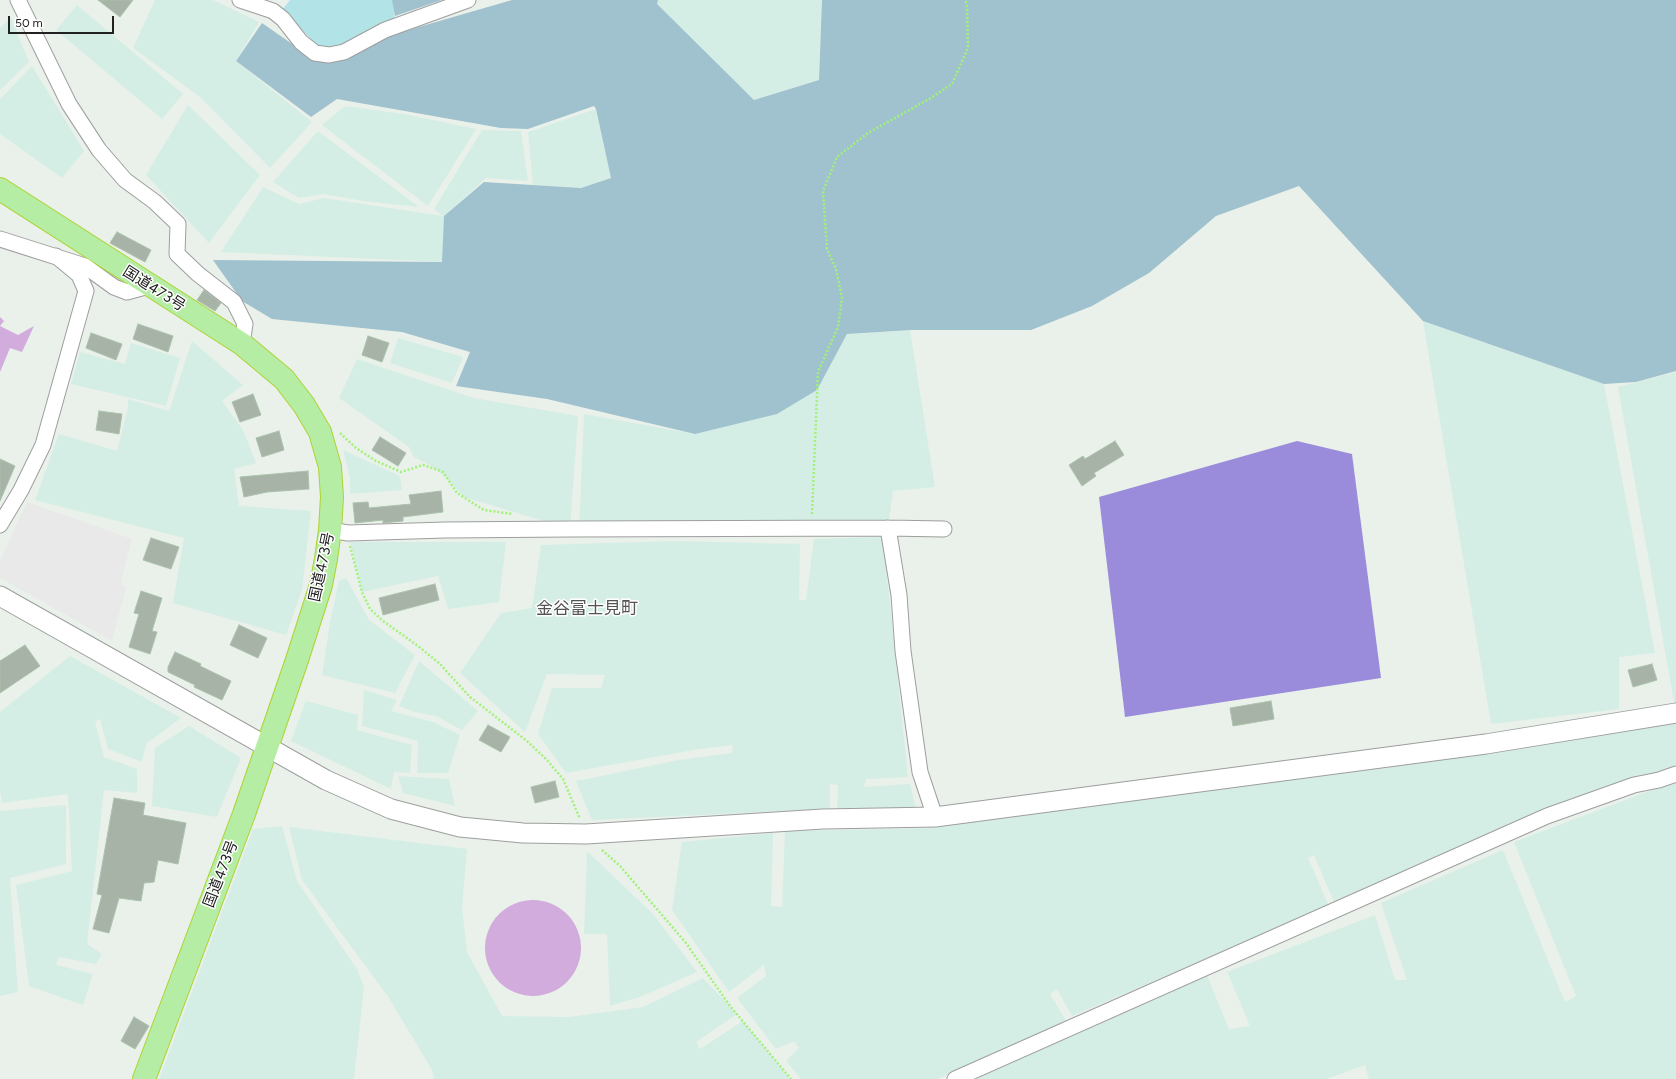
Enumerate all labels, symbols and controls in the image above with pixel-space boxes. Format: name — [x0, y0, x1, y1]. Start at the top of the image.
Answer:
scale bar — [10, 8, 116, 34]
text: 50 m — [15, 16, 43, 30]
street label: 国道473号 — [119, 263, 189, 315]
street label: 国道473号 — [306, 531, 338, 603]
district label: 金谷富士見町 — [536, 599, 638, 619]
street label: 国道473号 — [200, 838, 242, 910]

